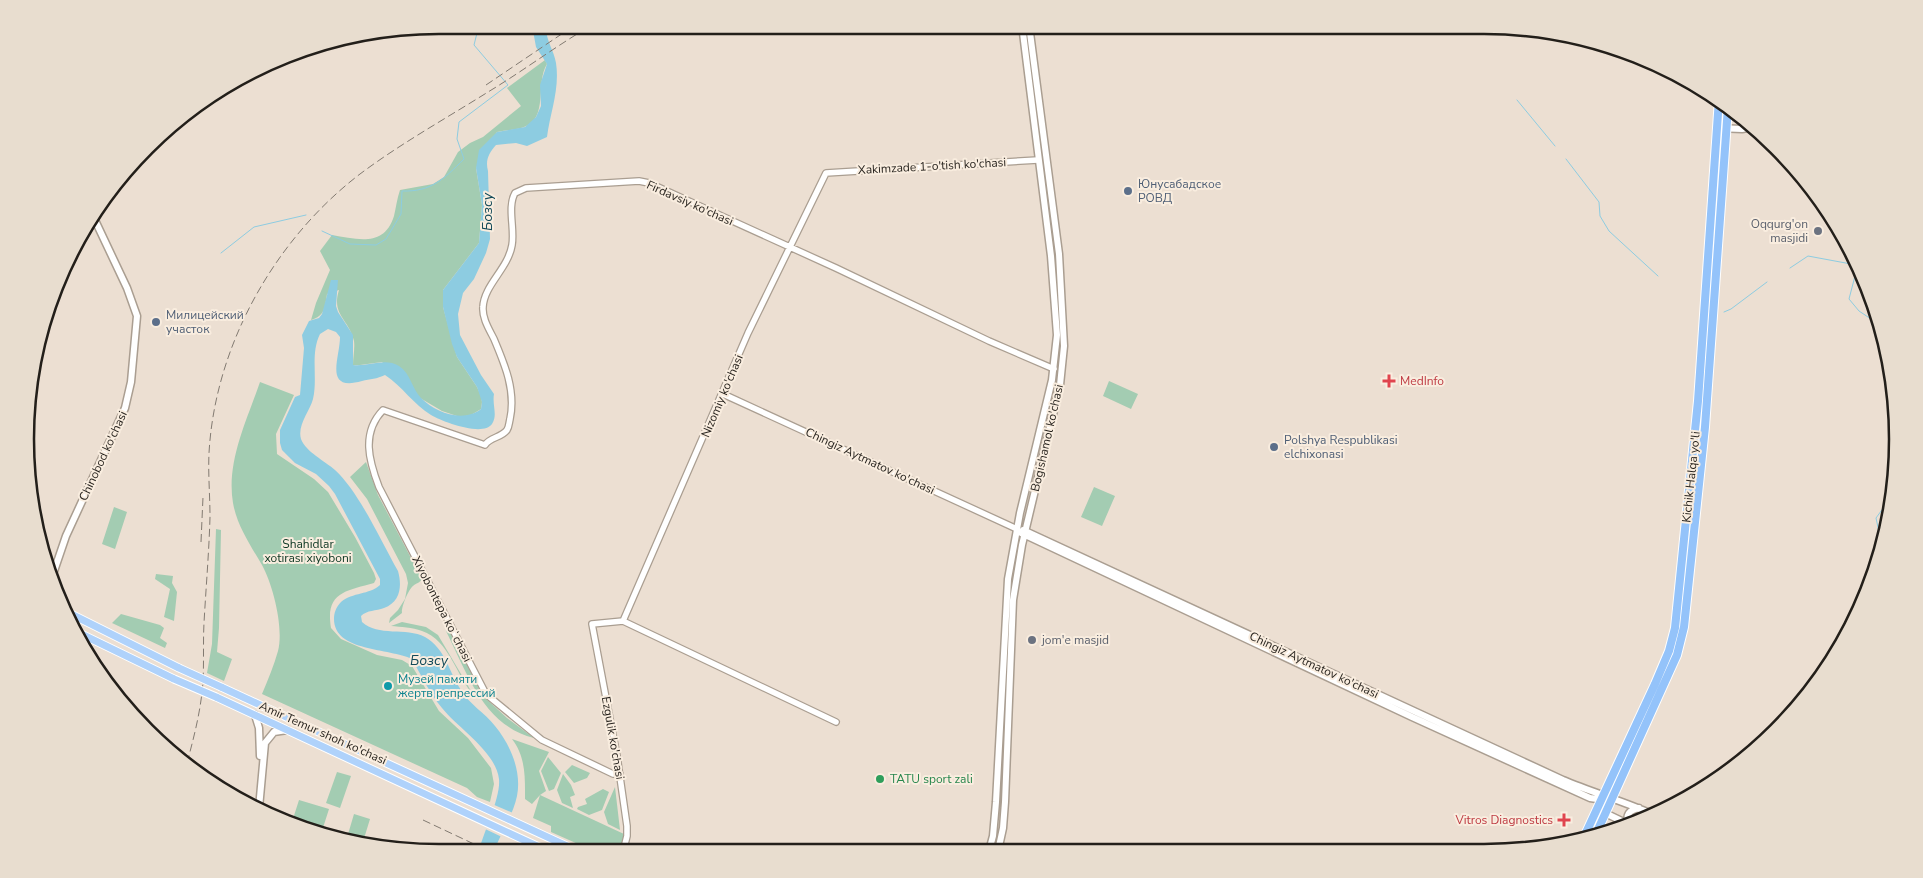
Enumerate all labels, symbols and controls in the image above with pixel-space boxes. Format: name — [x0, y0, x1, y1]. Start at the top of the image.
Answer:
street label: Xakimzade 1-o'tish ko'chasi — [857, 154, 1007, 178]
place label: Юнусабадское РОВД — [1138, 176, 1221, 206]
street label: Firdavsiy ko'chasi — [644, 177, 736, 229]
marker: Юнусабадское РОВД — [1122, 185, 1134, 197]
water label: Бозсу — [478, 192, 497, 231]
place label: Oqqurg'on masjidi — [1751, 216, 1808, 246]
marker: Oqqurg'on masjidi — [1812, 225, 1824, 237]
place label: Милицейский участок — [166, 307, 244, 337]
marker: Милицейский участок — [150, 316, 162, 328]
street label: Nizomiy ko'chasi — [697, 352, 747, 440]
place label: MedInfo — [1400, 373, 1444, 389]
marker: MedInfo — [1382, 374, 1396, 388]
street label: Bogishamol ko'chasi — [1027, 383, 1067, 493]
street label: Chinobod ko'chasi — [75, 408, 131, 504]
street label: Chingiz Aytmatov ko'chasi — [803, 424, 937, 498]
street label: Kichik Halqa yo'li — [1678, 431, 1704, 523]
place label: Polshya Respublikasi elchixonasi — [1284, 432, 1397, 462]
marker: Polshya Respublikasi elchixonasi — [1268, 441, 1280, 453]
park label: Shahidlar xotirasi xiyoboni — [264, 536, 352, 566]
street label: Xiyobontepa koʻchasi — [408, 553, 476, 665]
street label: Chingiz Aytmatov ko'chasi — [1247, 628, 1381, 702]
place label: jom'e masjid — [1041, 632, 1109, 648]
marker: jom'e masjid — [1026, 634, 1038, 646]
water label: Бозсу — [410, 651, 449, 670]
place label: Музей памяти жертв репрессий — [398, 671, 496, 701]
marker: Музей памяти жертв репрессий — [382, 680, 394, 692]
street label: Ezgulik ko'chasi — [598, 695, 628, 781]
street label: Amir Temur shoh ko'chasi — [257, 698, 389, 768]
place label: TATU sport zali — [890, 771, 973, 787]
marker: TATU sport zali — [874, 773, 886, 785]
place label: Vitros Diagnostics — [1454, 812, 1553, 828]
marker: Vitros Diagnostics — [1557, 813, 1571, 827]

